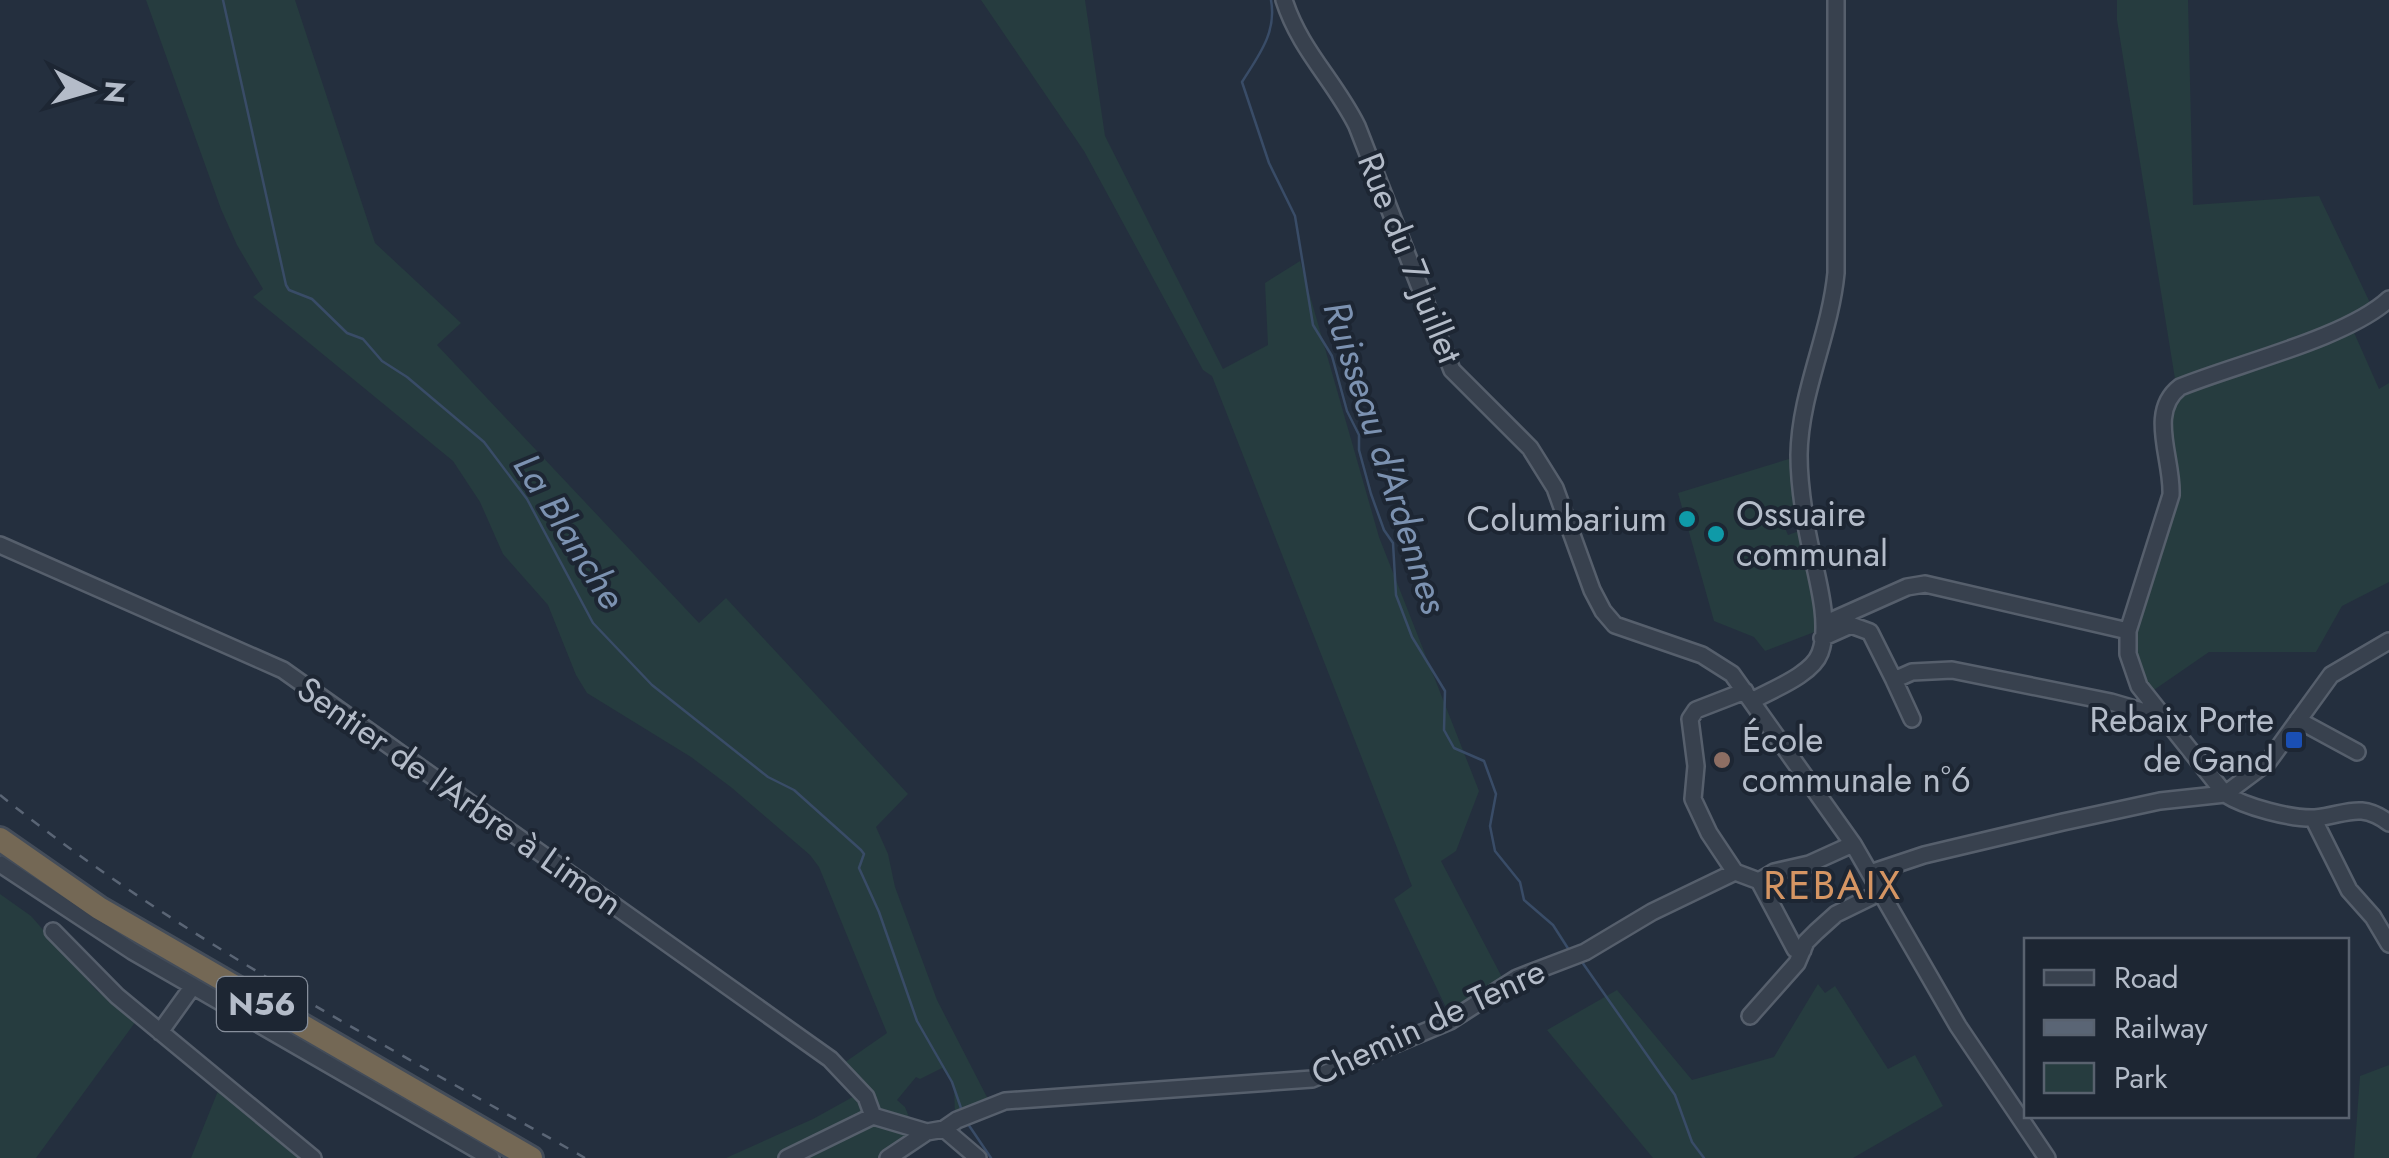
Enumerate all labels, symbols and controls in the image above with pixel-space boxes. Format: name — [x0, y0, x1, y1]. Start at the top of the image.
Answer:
north arrow — [40, 40, 140, 140]
text: N — [93, 79, 136, 105]
street label: Rue du 7 Juillet — [1345, 145, 1475, 371]
water label: Ruisseau d'Ardennes — [1310, 294, 1463, 621]
water label: La Blanche — [500, 442, 640, 620]
place label: Ossuaire communal — [1736, 489, 1888, 579]
place label: Columbarium — [1467, 494, 1667, 544]
marker: Columbarium — [1676, 508, 1698, 530]
marker: Ossuaire communal — [1705, 523, 1727, 545]
street label: Sentier de l'Arbre à Limon — [287, 665, 633, 927]
place label: Rebaix Porte de Gand — [2090, 695, 2274, 785]
place label: École communale n°6 — [1742, 715, 1971, 805]
marker: Rebaix Porte de Gand — [2283, 729, 2305, 751]
marker: École communale n°6 — [1711, 749, 1733, 771]
district label: REBAIX — [1763, 856, 1903, 914]
legend — [2024, 938, 2349, 1118]
street label: Chemin de Tenre — [1303, 946, 1553, 1098]
text: Road — [2114, 956, 2179, 999]
road number: N56 — [217, 977, 307, 1031]
text: Railway — [2114, 1006, 2209, 1049]
text: Park — [2114, 1056, 2168, 1099]

